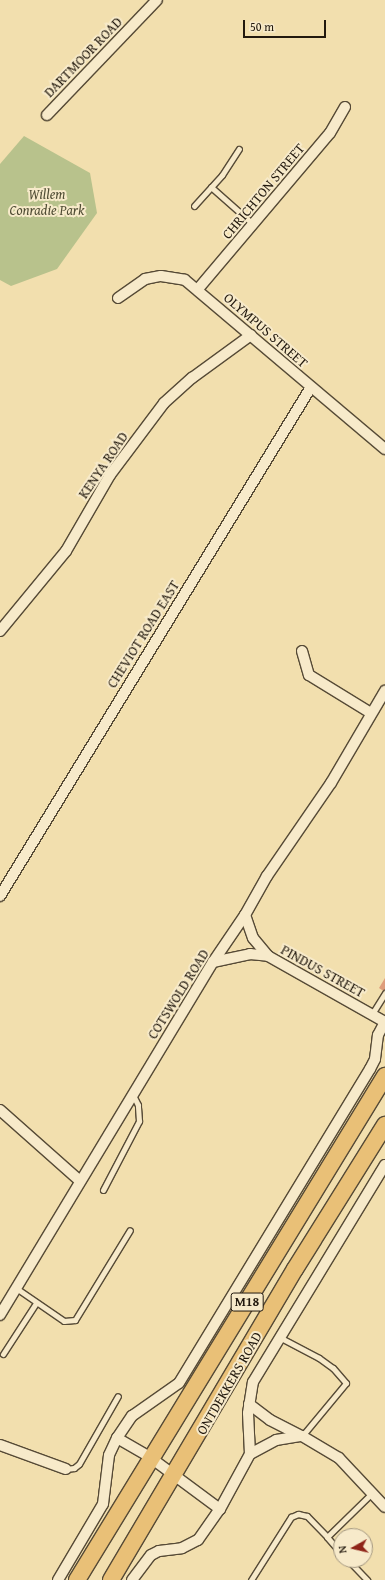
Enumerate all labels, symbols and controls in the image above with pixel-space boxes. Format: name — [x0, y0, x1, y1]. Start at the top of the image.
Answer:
scale bar — [245, 12, 328, 38]
street label: DARTMOOR ROAD — [40, 13, 126, 101]
text: 50 m — [250, 18, 274, 35]
street label: CHRICHTON STREET — [218, 140, 308, 242]
park label: Willem Conradie Park — [10, 186, 84, 218]
street label: OLYMPUS STREET — [221, 289, 311, 371]
street label: KENYA ROAD — [75, 429, 131, 501]
street label: CHEVIOT ROAD EAST — [103, 577, 183, 691]
street label: PINDUS STREET — [278, 941, 368, 1001]
street label: COTSWOLD ROAD — [144, 946, 212, 1042]
road number: M18 — [230, 1291, 264, 1313]
street label: ONTDEKKERS ROAD — [193, 1329, 265, 1437]
north arrow — [333, 1528, 373, 1568]
text: N — [334, 1545, 351, 1554]

